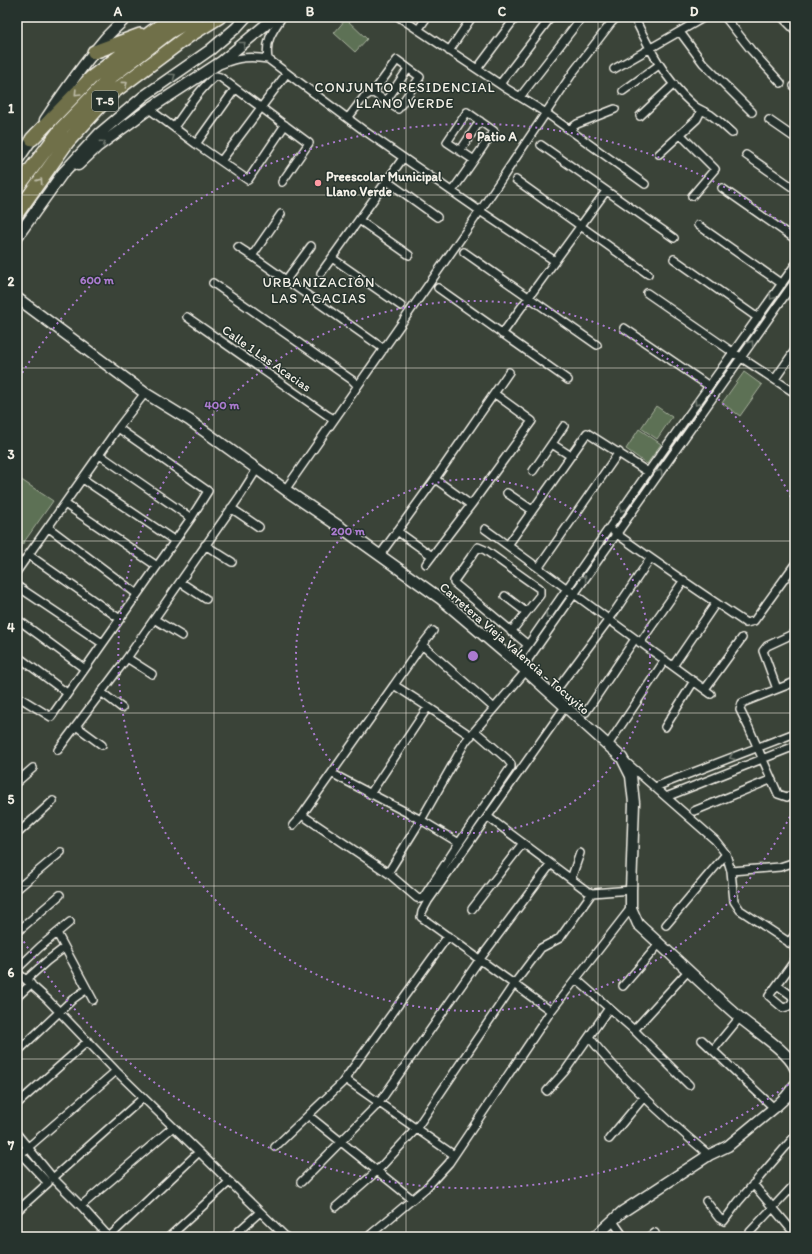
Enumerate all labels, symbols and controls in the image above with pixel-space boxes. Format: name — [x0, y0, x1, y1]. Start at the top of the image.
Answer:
text: A — [113, 4, 123, 19]
text: B — [306, 4, 315, 19]
text: C — [498, 4, 507, 19]
text: D — [690, 4, 699, 19]
one-way arrow — [239, 42, 246, 49]
one-way arrow — [169, 73, 176, 81]
district label: CONJUNTO RESIDENCIAL LLANO VERDE — [314, 79, 496, 112]
one-way arrow — [120, 82, 127, 89]
one-way arrow — [74, 88, 82, 96]
road number: T-5 — [92, 91, 118, 111]
text: 1 — [8, 101, 14, 116]
place label: Patio A — [477, 129, 517, 144]
marker: Patio A — [464, 131, 474, 141]
one-way arrow — [98, 141, 105, 148]
place label: Preescolar Municipal Llano Verde — [326, 169, 442, 199]
marker: Preescolar Municipal Llano Verde — [313, 178, 323, 188]
one-way arrow — [35, 179, 42, 186]
text: 600 m — [80, 273, 115, 287]
text: 2 — [8, 274, 15, 289]
district label: URBANIZACIÓN LAS ACACIAS — [263, 274, 376, 307]
one-way arrow — [769, 293, 777, 300]
street label: Calle 1 Las Acacias — [219, 322, 314, 395]
one-way arrow — [746, 341, 753, 348]
text: 400 m — [205, 398, 240, 412]
one-way arrow — [694, 399, 702, 406]
text: 3 — [7, 447, 15, 462]
one-way arrow — [655, 470, 662, 477]
one-way arrow — [620, 505, 627, 512]
text: 200 m — [331, 524, 366, 538]
one-way arrow — [579, 575, 587, 582]
street label: Carretera Vieja Valencia - Tocuyito — [437, 579, 593, 718]
one-way arrow — [545, 612, 553, 619]
text: 4 — [7, 620, 15, 635]
centre of rings — [466, 649, 480, 663]
one-way arrow — [729, 753, 736, 761]
text: 5 — [8, 792, 15, 807]
text: 6 — [8, 965, 15, 980]
text: 7 — [7, 1138, 15, 1153]

